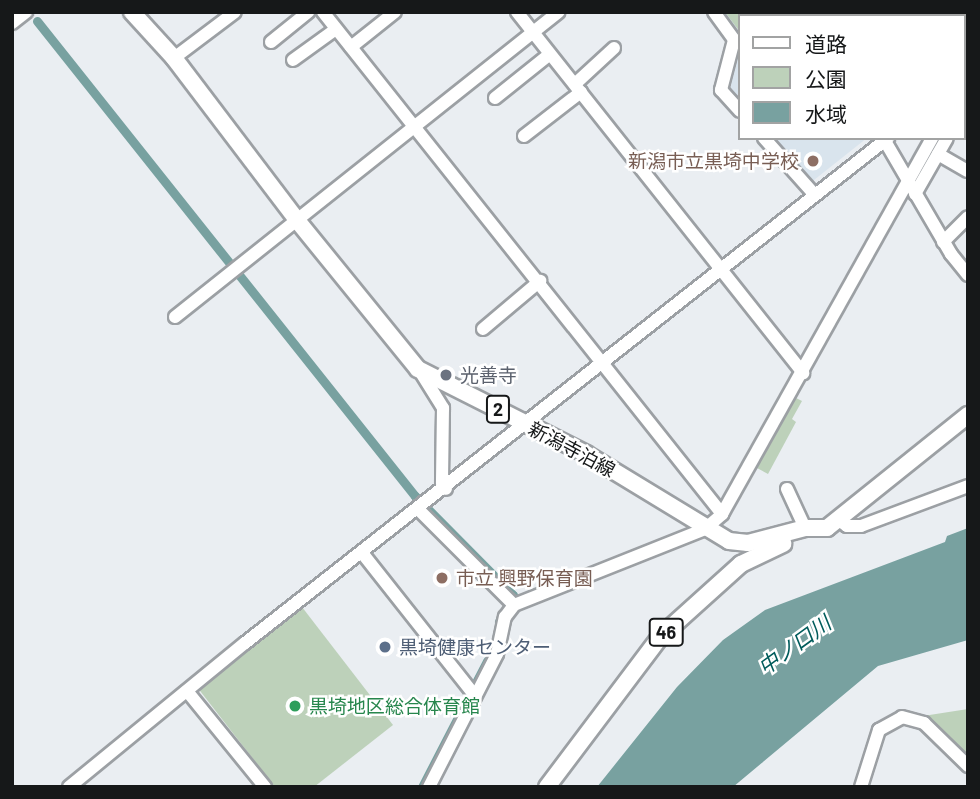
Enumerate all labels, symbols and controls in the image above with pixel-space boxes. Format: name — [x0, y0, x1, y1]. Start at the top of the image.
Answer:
legend — [738, 14, 966, 140]
text: 道路 — [805, 31, 847, 56]
text: 公園 — [805, 66, 847, 91]
text: 水域 — [805, 101, 847, 126]
place label: 新潟市立黒埼中学校 — [628, 150, 799, 172]
marker: 新潟市立黒埼中学校 — [805, 153, 821, 169]
place label: 光善寺 — [460, 364, 517, 386]
marker: 光善寺 — [438, 367, 454, 383]
road number: 2 — [486, 394, 510, 424]
street label: 新潟寺泊線 — [525, 417, 619, 481]
place label: 市立 興野保育園 — [456, 567, 593, 589]
marker: 市立 興野保育園 — [434, 570, 450, 586]
water label: 中ノ口川 — [753, 610, 835, 680]
road number: 46 — [648, 618, 684, 646]
place label: 黒埼健康センター — [399, 636, 551, 658]
marker: 黒埼健康センター — [377, 639, 393, 655]
place label: 黒埼地区総合体育館 — [309, 695, 480, 717]
marker: 黒埼地区総合体育館 — [287, 698, 303, 714]

